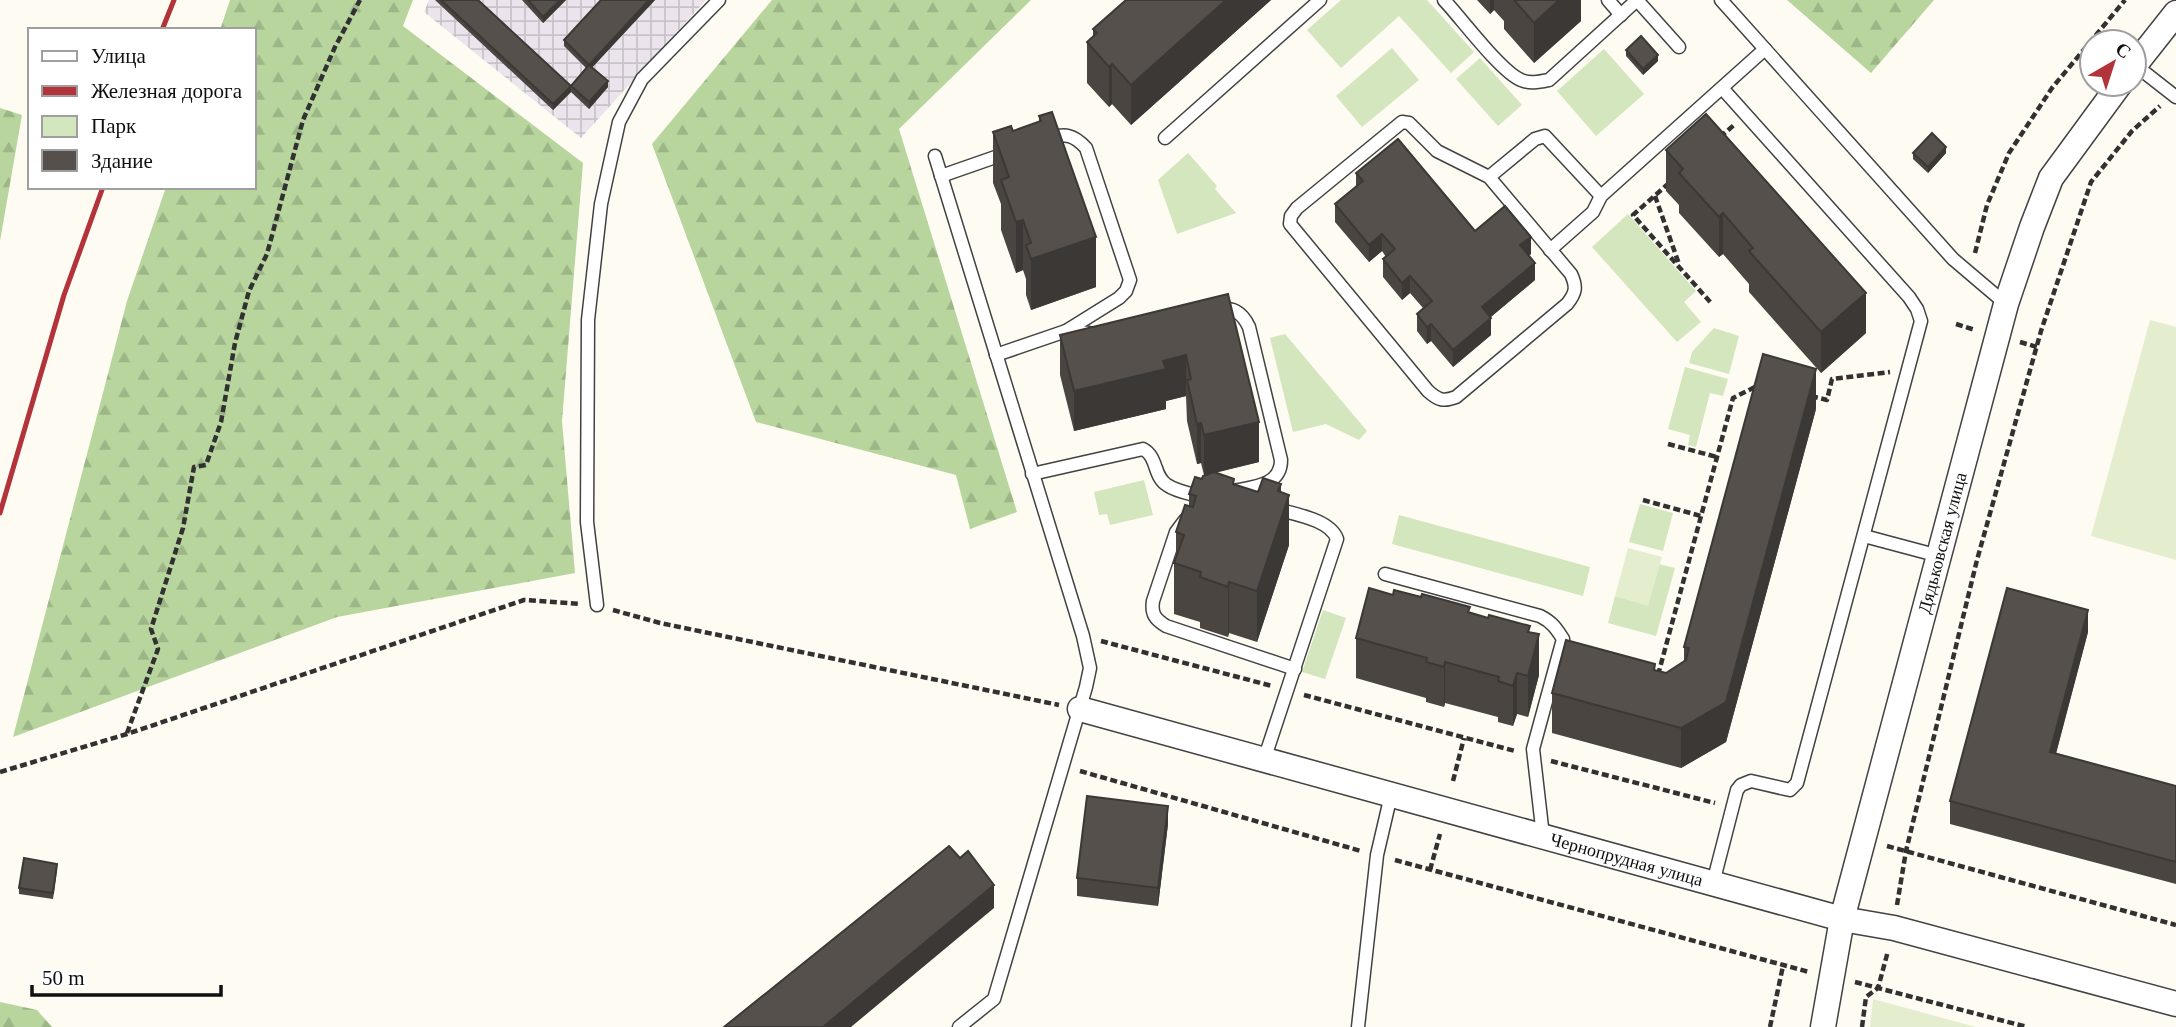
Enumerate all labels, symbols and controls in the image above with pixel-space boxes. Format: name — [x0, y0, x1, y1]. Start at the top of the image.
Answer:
legend — [28, 28, 256, 189]
north arrow — [2078, 28, 2148, 98]
text: С — [2111, 38, 2135, 63]
text: Улица — [91, 44, 146, 68]
text: Железная дорога — [91, 79, 243, 103]
text: Парк — [91, 114, 137, 138]
text: Здание — [91, 149, 153, 173]
street label: Дядьковская улица — [1914, 470, 1971, 615]
street label: Чернопрудная улица — [1548, 829, 1705, 890]
scale bar — [32, 954, 220, 998]
text: 50 m — [42, 966, 85, 990]

